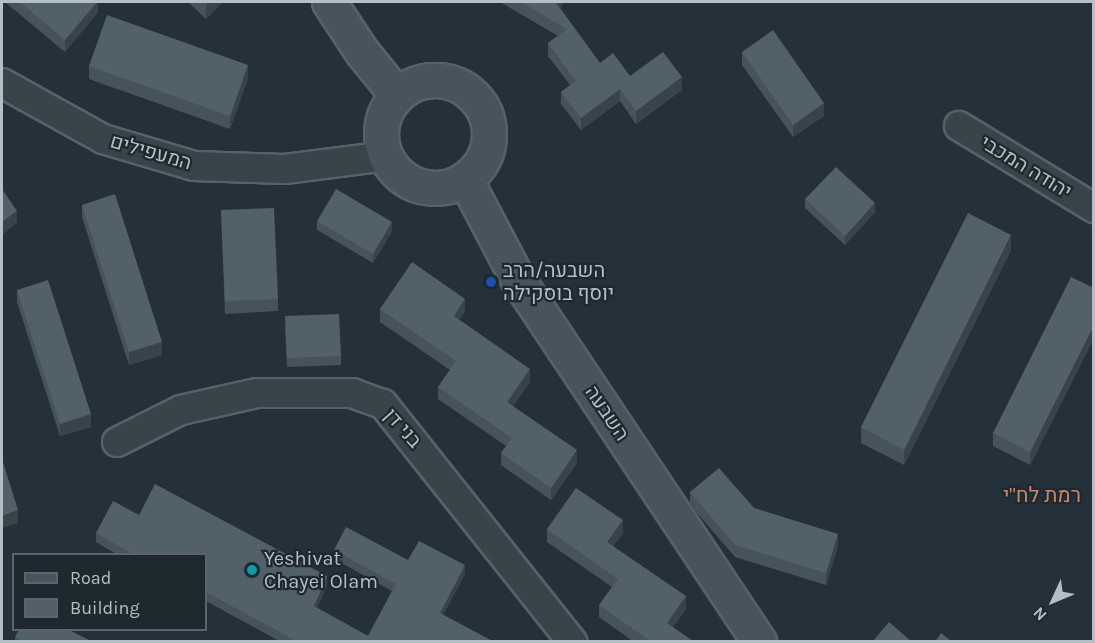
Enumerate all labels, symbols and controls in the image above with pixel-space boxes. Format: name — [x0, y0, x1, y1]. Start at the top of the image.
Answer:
street label: המעפילים — [108, 129, 194, 175]
street label: יהודה המכבי — [976, 130, 1076, 204]
place label: השבעה/הרב יוסף בוסקילה — [503, 258, 614, 305]
marker: השבעה/הרב יוסף בוסקילה — [484, 275, 498, 289]
street label: השבעה — [580, 381, 634, 445]
street label: בני דן — [379, 403, 427, 453]
district label: רמת לח"י — [1003, 482, 1081, 508]
place label: Yeshivat Chayei Olam — [264, 546, 378, 593]
legend — [12, 553, 207, 631]
marker: Yeshivat Chayei Olam — [245, 563, 259, 577]
text: Road — [70, 567, 111, 589]
north arrow — [1023, 571, 1083, 631]
text: Building — [70, 597, 140, 619]
text: N — [1029, 603, 1051, 625]

